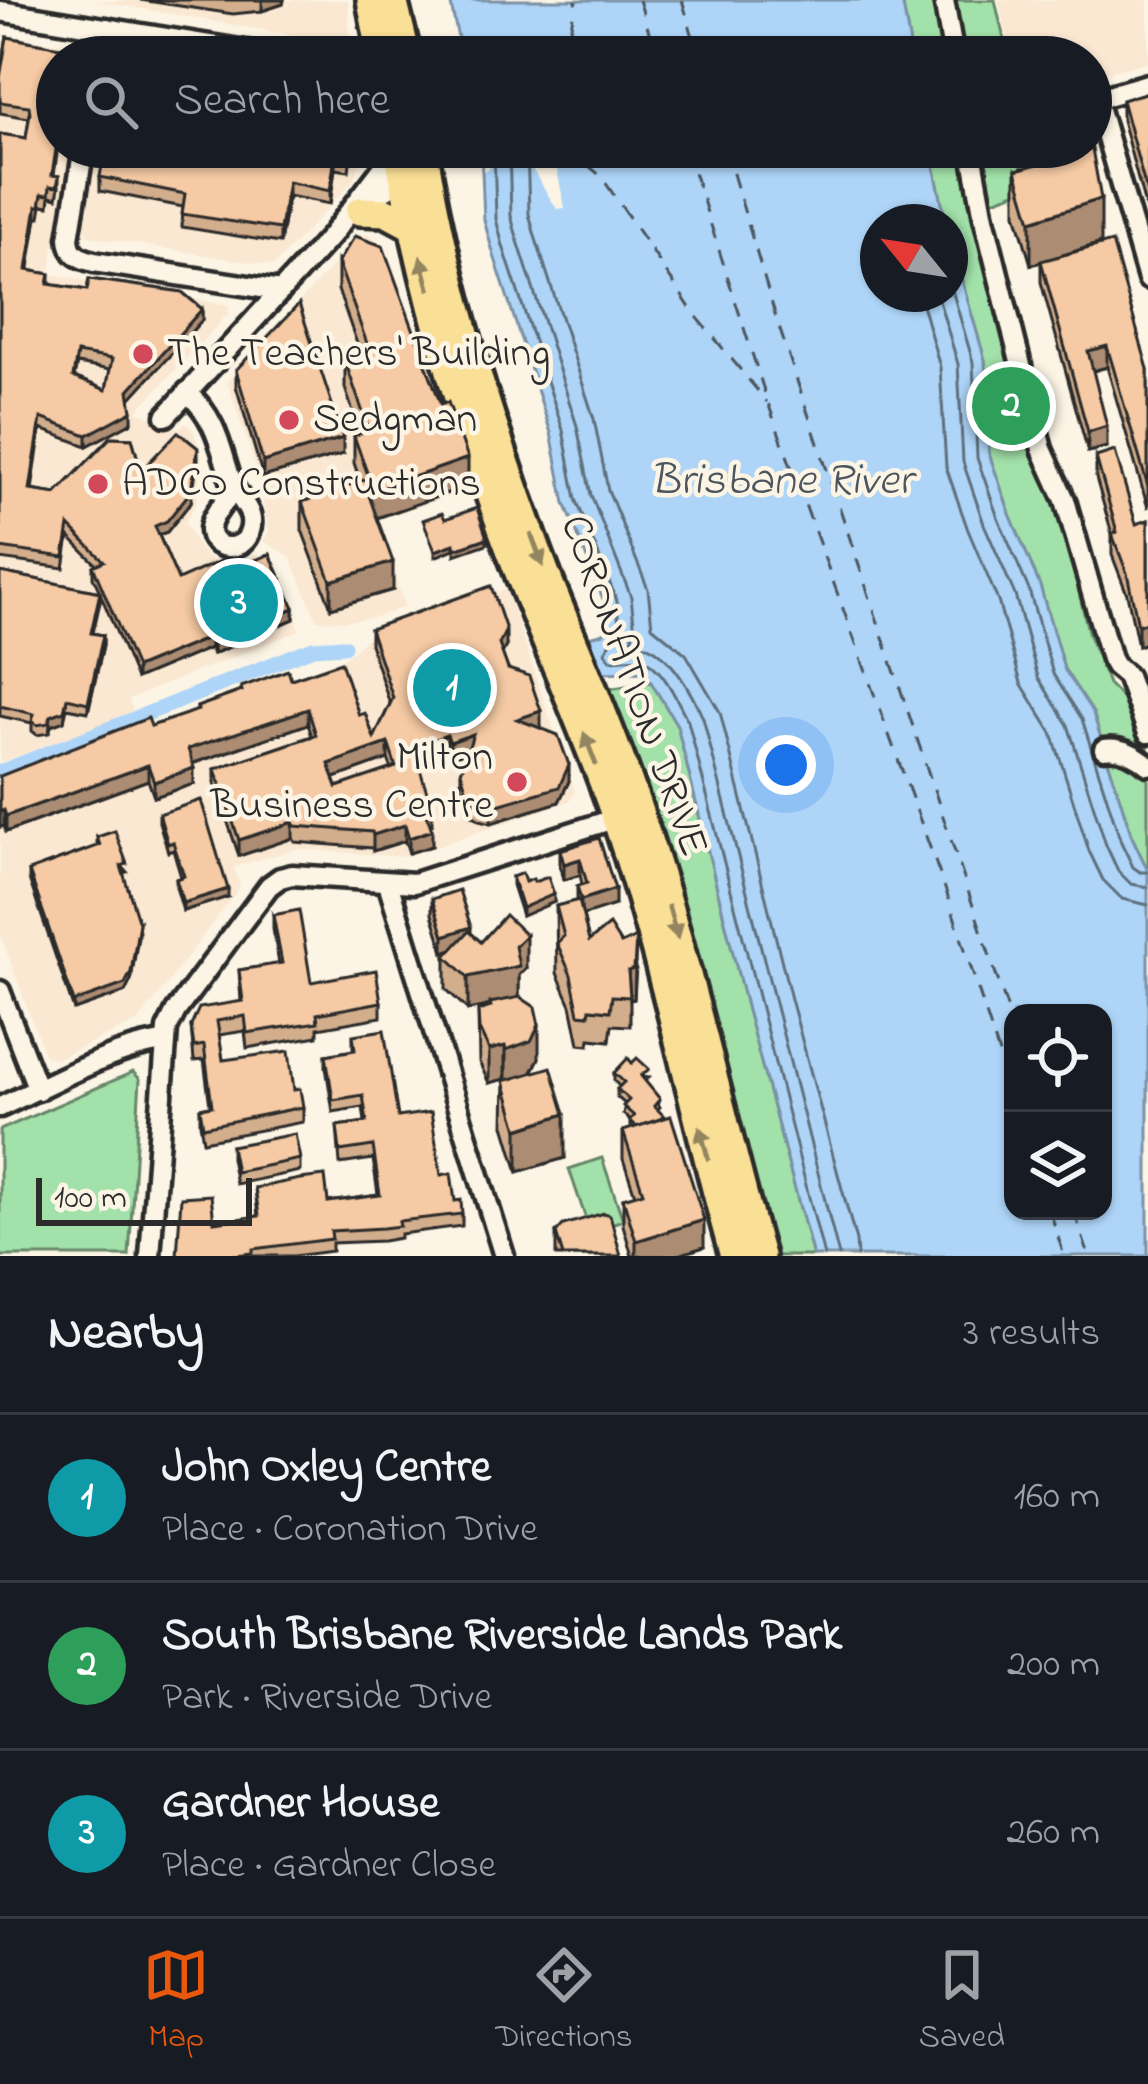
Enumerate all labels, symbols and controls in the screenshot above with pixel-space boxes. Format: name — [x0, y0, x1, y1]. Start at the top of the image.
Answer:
search box — [36, 36, 1112, 168]
icon: search — [78, 69, 144, 135]
text: Search here — [174, 69, 390, 135]
north arrow — [860, 204, 968, 312]
one-way arrow — [415, 254, 434, 291]
place label: The Teachers' Building — [167, 324, 550, 385]
marker: The Teachers' Building — [130, 341, 156, 367]
pin: 2 — [972, 361, 1050, 451]
place label: Sedgman — [313, 390, 477, 451]
marker: Sedgman — [276, 407, 302, 433]
water label: Brisbane River — [650, 449, 917, 515]
place label: ADCO Constructions — [122, 454, 481, 515]
marker: ADCO Constructions — [85, 471, 111, 497]
street label: CORONATION DRIVE — [543, 507, 723, 865]
one-way arrow — [529, 532, 548, 568]
pin: 3 — [200, 558, 278, 648]
pin: 1 — [413, 643, 491, 733]
place label: Milton Business Centre — [210, 728, 493, 837]
one-way arrow — [580, 730, 599, 766]
your location — [756, 735, 816, 795]
marker: Milton Business Centre — [504, 769, 530, 795]
one-way arrow — [665, 905, 683, 941]
map controls — [1004, 1004, 1112, 1220]
button: locate — [1004, 1004, 1112, 1112]
button: layers — [1004, 1112, 1112, 1220]
one-way arrow — [694, 1124, 713, 1161]
scale bar — [36, 1172, 252, 1225]
text: 100 m — [54, 1175, 127, 1223]
text: Nearby — [48, 1297, 204, 1372]
text: 3 results — [963, 1306, 1100, 1363]
text: John Oxley Centre — [162, 1436, 491, 1502]
text: 1 — [81, 1469, 93, 1526]
text: 160 m — [1014, 1469, 1100, 1526]
text: Place · Coronation Drive — [162, 1502, 538, 1559]
text: South Brisbane Riverside Lands Park — [162, 1604, 842, 1670]
text: 2 — [77, 1637, 97, 1694]
text: 200 m — [1007, 1637, 1100, 1694]
text: Park · Riverside Drive — [162, 1670, 492, 1727]
text: Gardner House — [162, 1772, 440, 1838]
text: 3 — [79, 1805, 95, 1862]
text: 260 m — [1007, 1805, 1100, 1862]
text: Place · Gardner Close — [162, 1838, 496, 1895]
tab: Map — [143, 1942, 209, 2062]
tab: Directions — [495, 1942, 632, 2062]
tab: Saved — [919, 1942, 1005, 2062]

